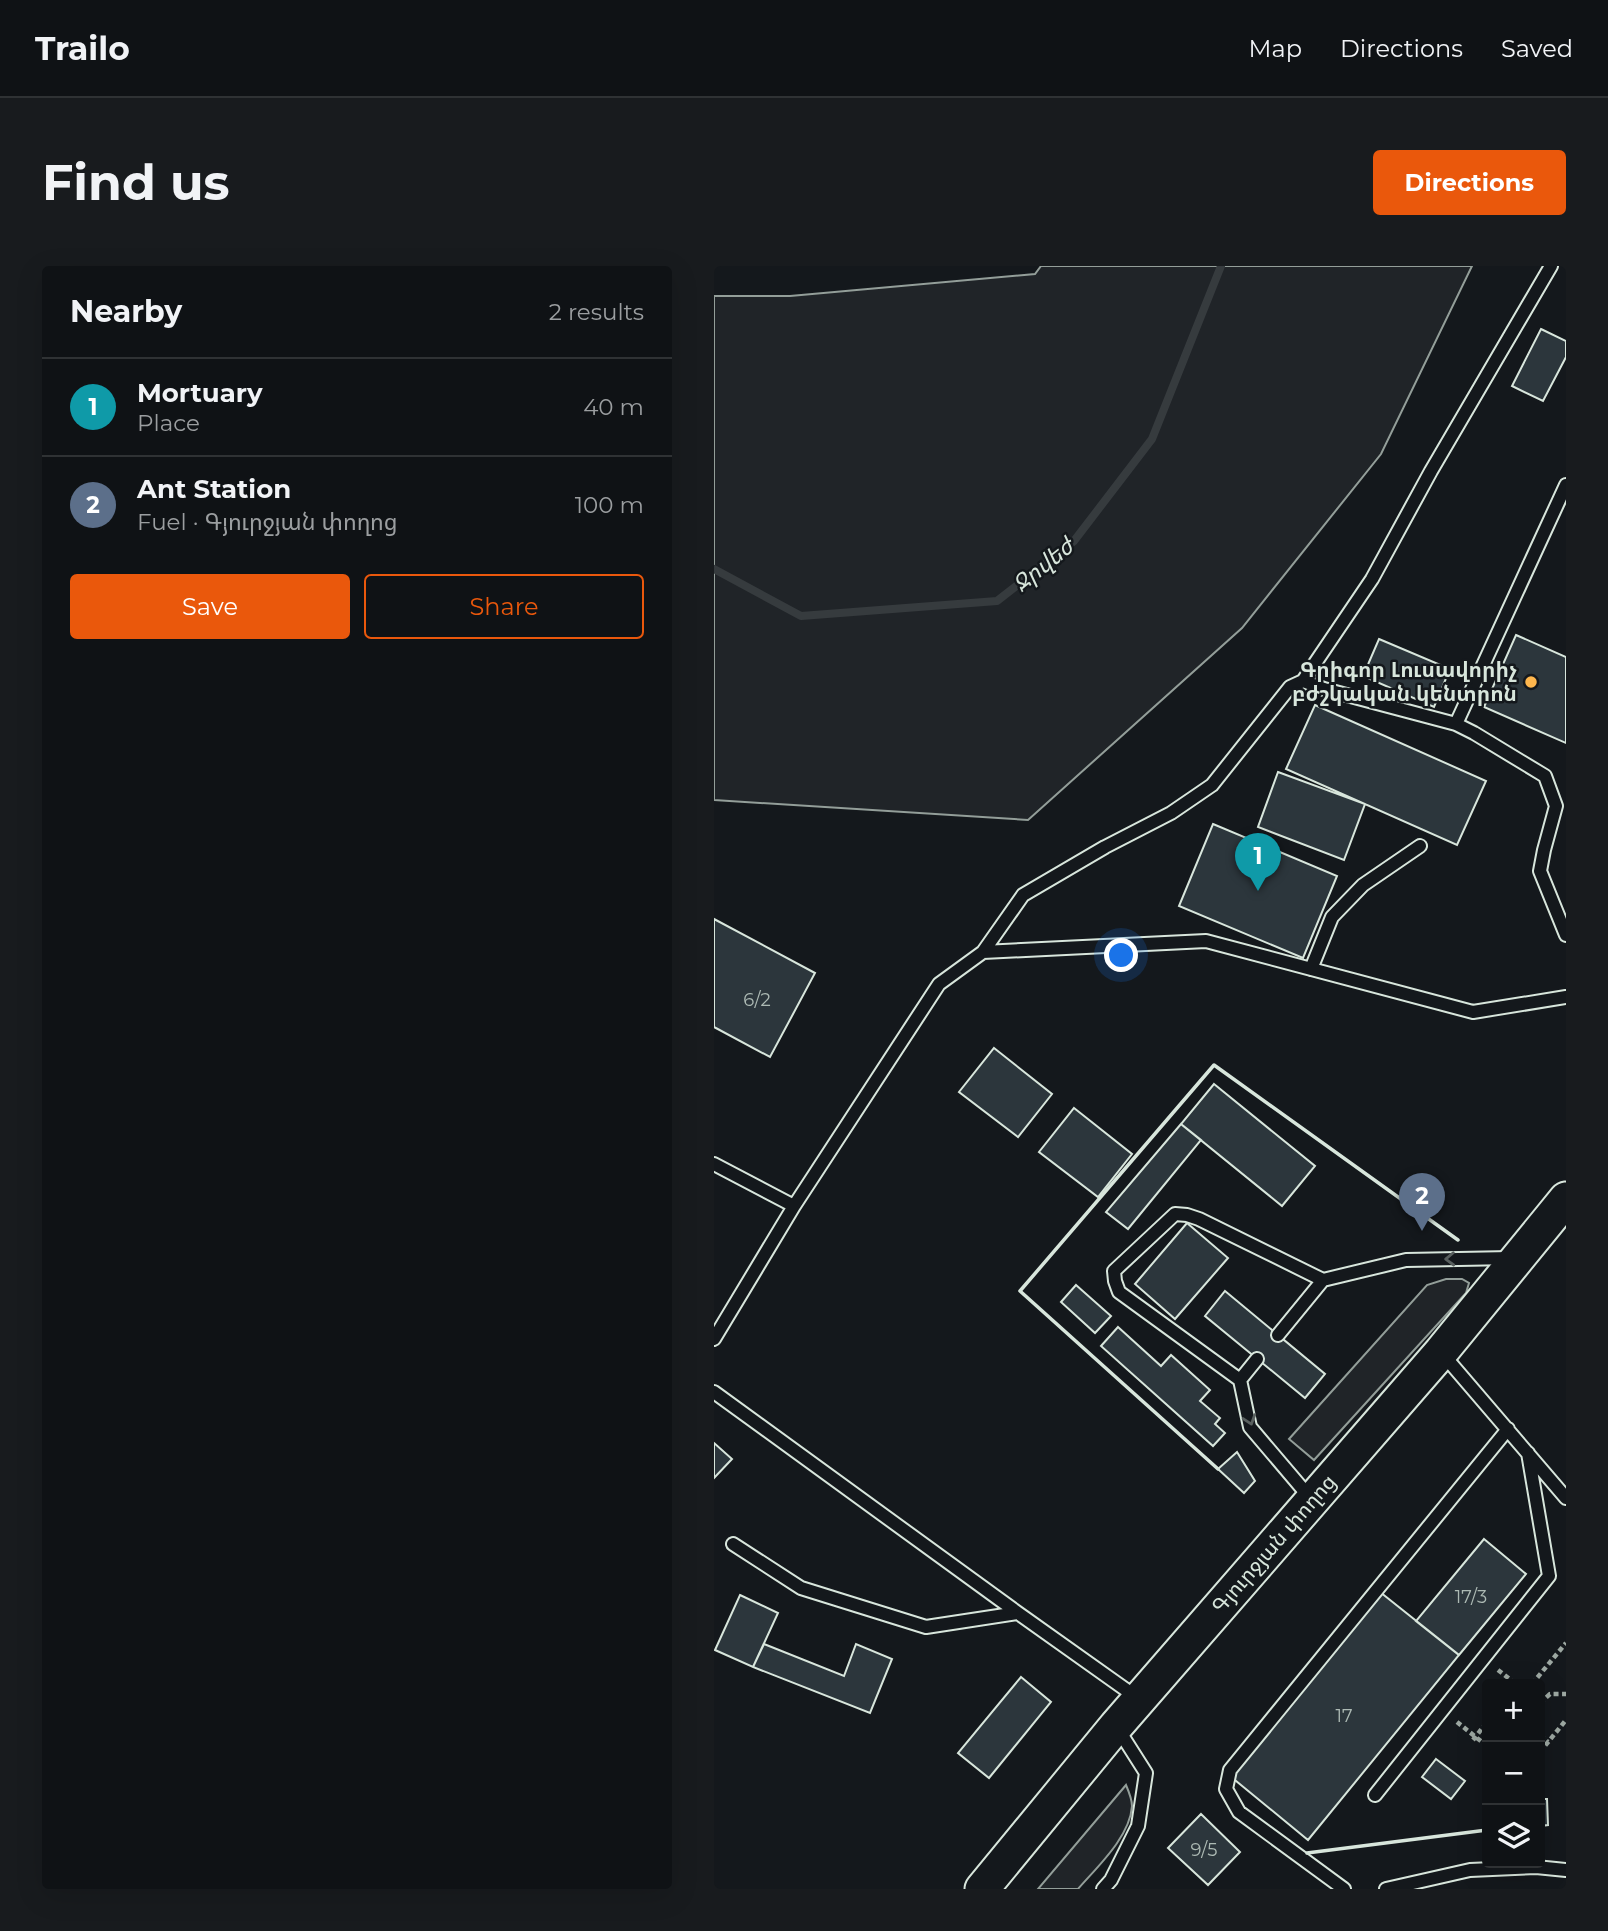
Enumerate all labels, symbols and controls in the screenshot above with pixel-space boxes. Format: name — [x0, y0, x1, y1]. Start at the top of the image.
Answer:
text: Trailo — [35, 28, 130, 68]
text: Map — [1249, 34, 1302, 63]
text: Directions — [1340, 34, 1463, 63]
text: Saved — [1501, 34, 1573, 63]
button: Directions — [1373, 150, 1566, 215]
text: Find us — [42, 153, 230, 212]
text: Nearby — [70, 293, 182, 330]
text: 2 results — [549, 298, 644, 326]
text: Mortuary — [137, 377, 262, 409]
text: 1 — [88, 393, 98, 421]
text: 40 m — [583, 393, 644, 421]
text: Place — [137, 409, 200, 437]
text: Ant Station — [137, 473, 291, 505]
text: 2 — [86, 491, 100, 519]
text: 100 m — [575, 491, 644, 519]
text: Fuel · Գյուրջյան փողոց — [137, 508, 397, 536]
water label: Ջրվեժ — [1007, 530, 1081, 598]
button: Save — [70, 574, 350, 639]
button: Share — [364, 574, 644, 639]
place label: Գրիգոր Լուսավորիչ բժշկական կենտրոն — [1292, 657, 1517, 706]
marker: Գրիգոր Լուսավորիչ բժշկական կենտրոն — [1523, 674, 1539, 690]
pin: 1 — [1235, 833, 1281, 891]
your location — [1104, 938, 1138, 972]
house number: 6/2 — [743, 989, 771, 1011]
pin: 2 — [1399, 1173, 1445, 1231]
one-way arrow — [1444, 1251, 1455, 1267]
one-way arrow — [1242, 1413, 1256, 1425]
street label: Գյուրջյան փողոց — [1206, 1469, 1341, 1618]
house number: 17/3 — [1455, 1586, 1487, 1608]
map controls — [1482, 1679, 1545, 1868]
button: + — [1482, 1679, 1545, 1742]
house number: 17 — [1335, 1705, 1353, 1727]
button: − — [1482, 1742, 1545, 1805]
button: layers — [1482, 1805, 1545, 1868]
house number: 9/5 — [1191, 1839, 1217, 1861]

